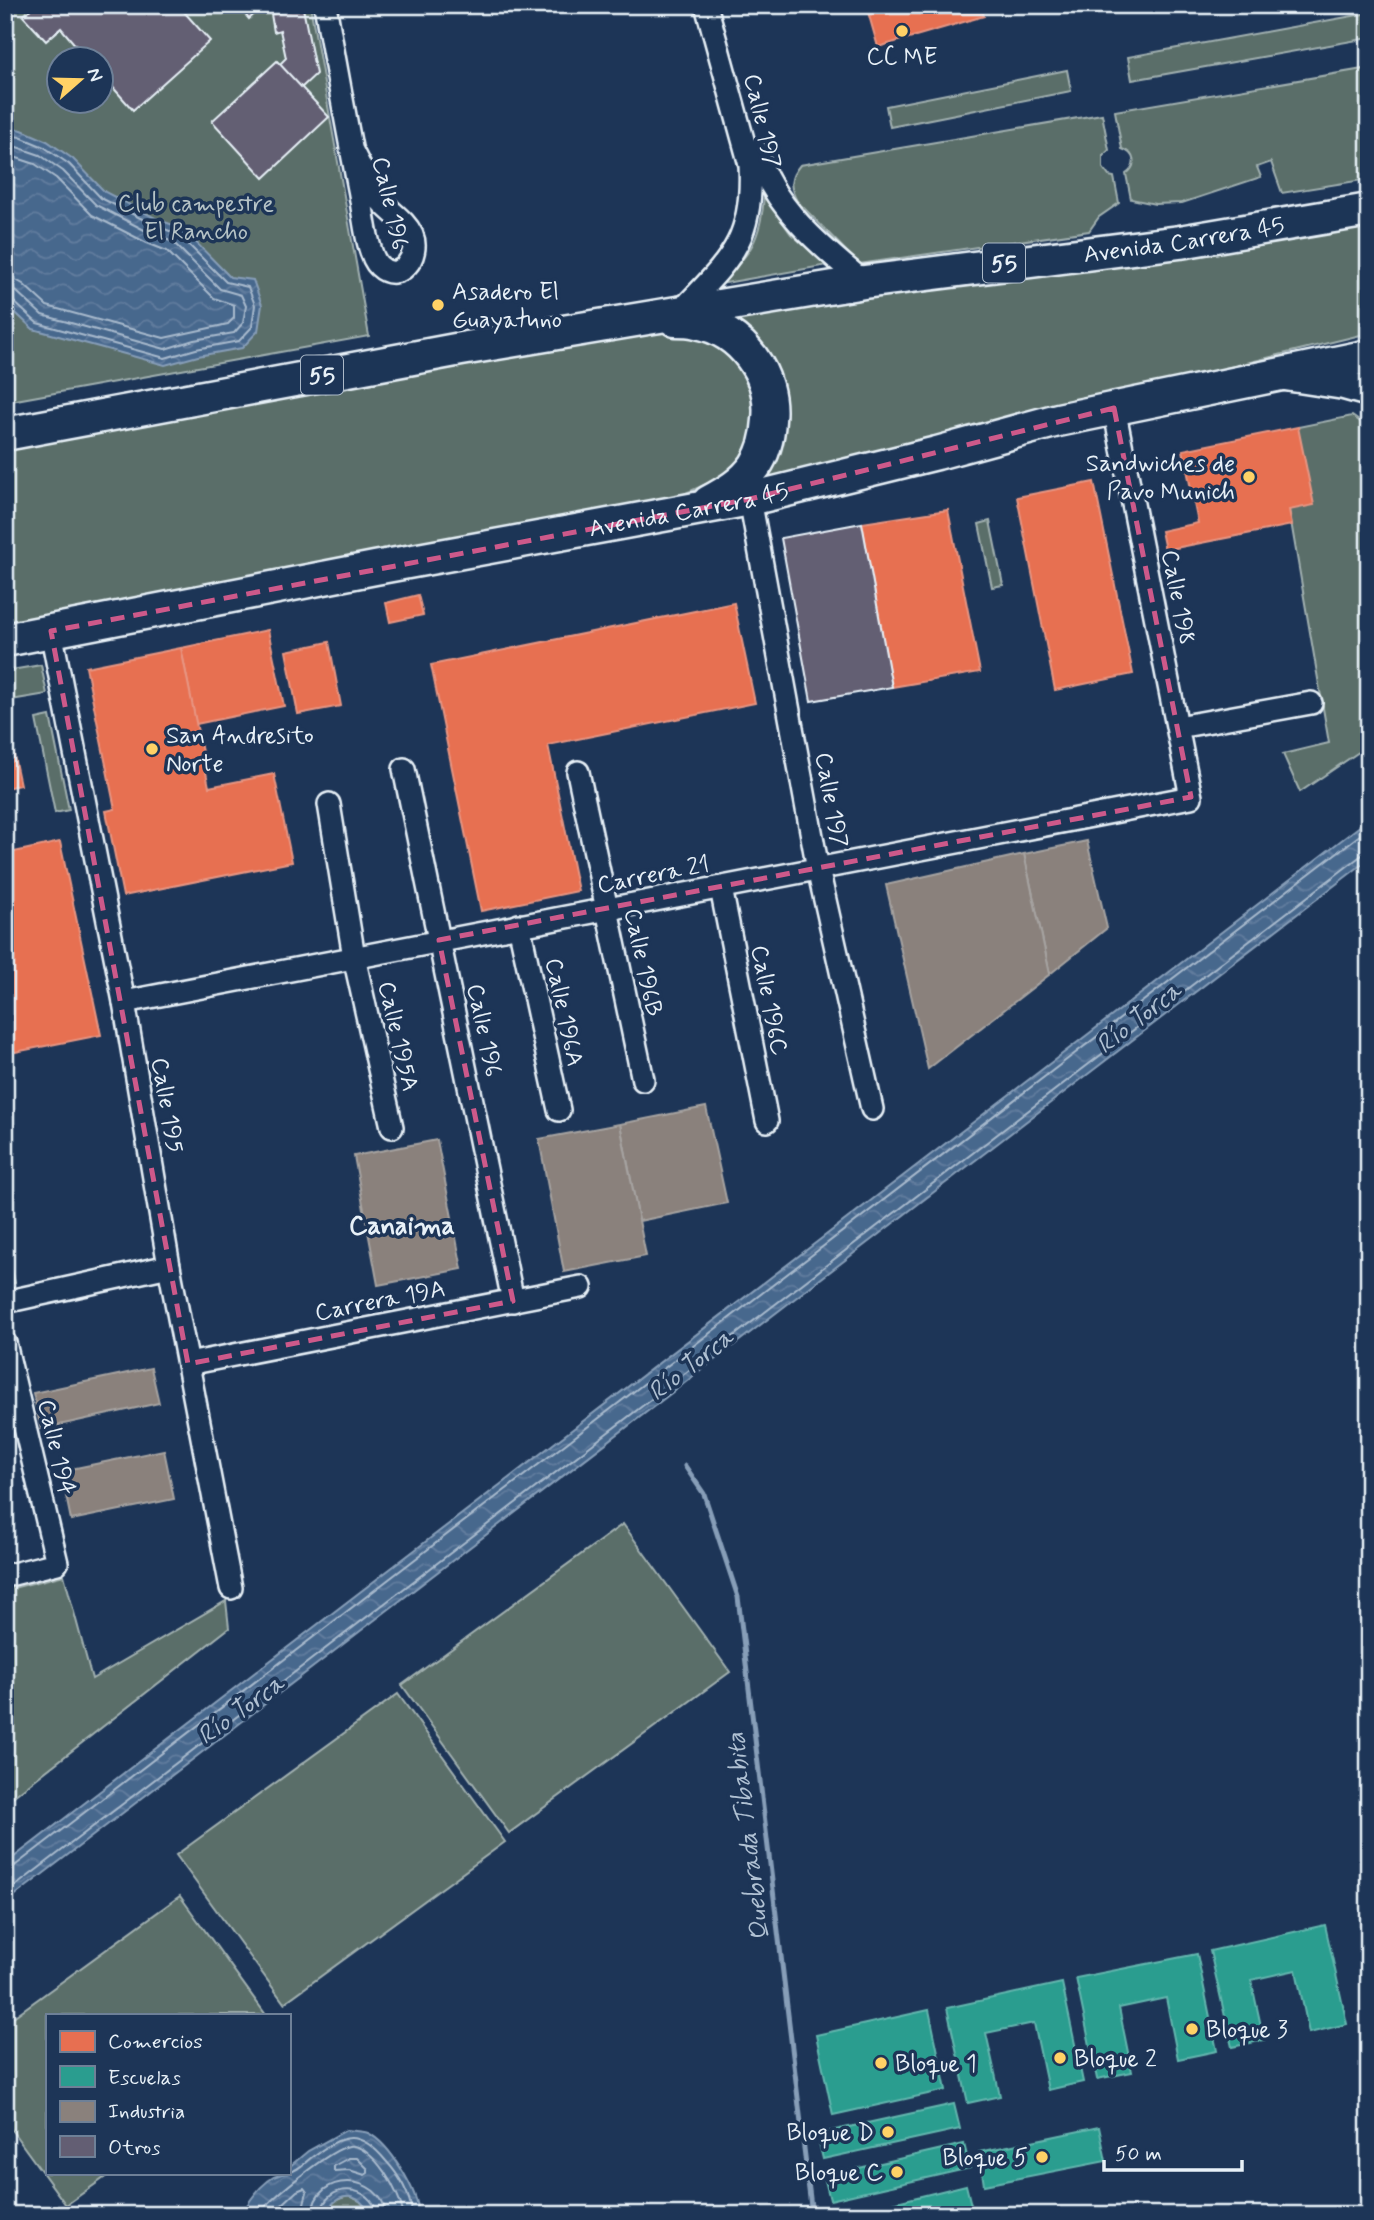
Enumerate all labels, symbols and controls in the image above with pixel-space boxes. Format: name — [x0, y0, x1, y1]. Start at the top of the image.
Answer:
marker: CC ME — [894, 23, 910, 39]
place label: CC ME — [866, 42, 938, 73]
north arrow — [46, 46, 116, 116]
text: N — [81, 64, 108, 85]
street label: Calle 197 — [736, 71, 787, 172]
street label: Calle 196 — [364, 154, 415, 253]
park label: Club campestre El Rancho — [118, 189, 274, 248]
street label: Avenida Carrera 45 — [1082, 211, 1287, 271]
road number: 55 — [983, 244, 1025, 282]
place label: Asadero El Guayatuno — [452, 277, 562, 336]
marker: Asadero El Guayatuno — [430, 297, 446, 313]
road number: 55 — [301, 356, 343, 394]
place label: Sandwiches de Pavo Munich — [1086, 449, 1235, 508]
marker: Sandwiches de Pavo Munich — [1241, 469, 1257, 485]
street label: Avenida Carrera 45 — [587, 476, 792, 545]
street label: Calle 198 — [1153, 547, 1202, 647]
place label: San Andresito Norte — [166, 721, 314, 780]
marker: San Andresito Norte — [144, 741, 160, 757]
street label: Calle 197 — [807, 750, 854, 850]
street label: Carrera 21 — [594, 849, 712, 902]
street label: Calle 196B — [616, 905, 669, 1019]
street label: Calle 196C — [743, 943, 794, 1058]
street label: Calle 196A — [537, 955, 590, 1069]
water label: Río Torca — [1089, 974, 1190, 1063]
street label: Calle 195A — [370, 978, 425, 1094]
street label: Calle 196 — [459, 981, 509, 1080]
street label: Calle 195 — [143, 1055, 190, 1155]
district label: Canaima — [349, 1210, 455, 1244]
street label: Carrera 19A — [312, 1274, 448, 1329]
water label: Río Torca — [641, 1321, 742, 1410]
street label: Calle 194 — [29, 1396, 82, 1498]
water label: Río Torca — [191, 1667, 293, 1754]
water label: Quebrada Tibabita — [719, 1730, 779, 1943]
legend — [46, 2014, 290, 2174]
place label: Bloque 3 — [1206, 2015, 1288, 2046]
marker: Bloque 3 — [1184, 2021, 1200, 2037]
text: Comercios — [108, 2028, 203, 2056]
place label: Bloque 2 — [1074, 2044, 1157, 2075]
place label: Bloque 1 — [895, 2049, 977, 2080]
marker: Bloque 2 — [1052, 2050, 1068, 2066]
marker: Bloque 1 — [873, 2055, 889, 2071]
text: Escuelas — [108, 2064, 181, 2092]
text: Industria — [108, 2098, 185, 2126]
place label: Bloque D — [786, 2118, 874, 2149]
marker: Bloque D — [880, 2124, 896, 2140]
scale bar — [1104, 2129, 1243, 2173]
text: Otros — [108, 2134, 161, 2162]
text: 50 m — [1115, 2140, 1162, 2168]
place label: Bloque 5 — [943, 2143, 1028, 2174]
marker: Bloque 5 — [1034, 2149, 1050, 2165]
place label: Bloque C — [795, 2158, 883, 2189]
marker: Bloque C — [889, 2164, 905, 2180]

